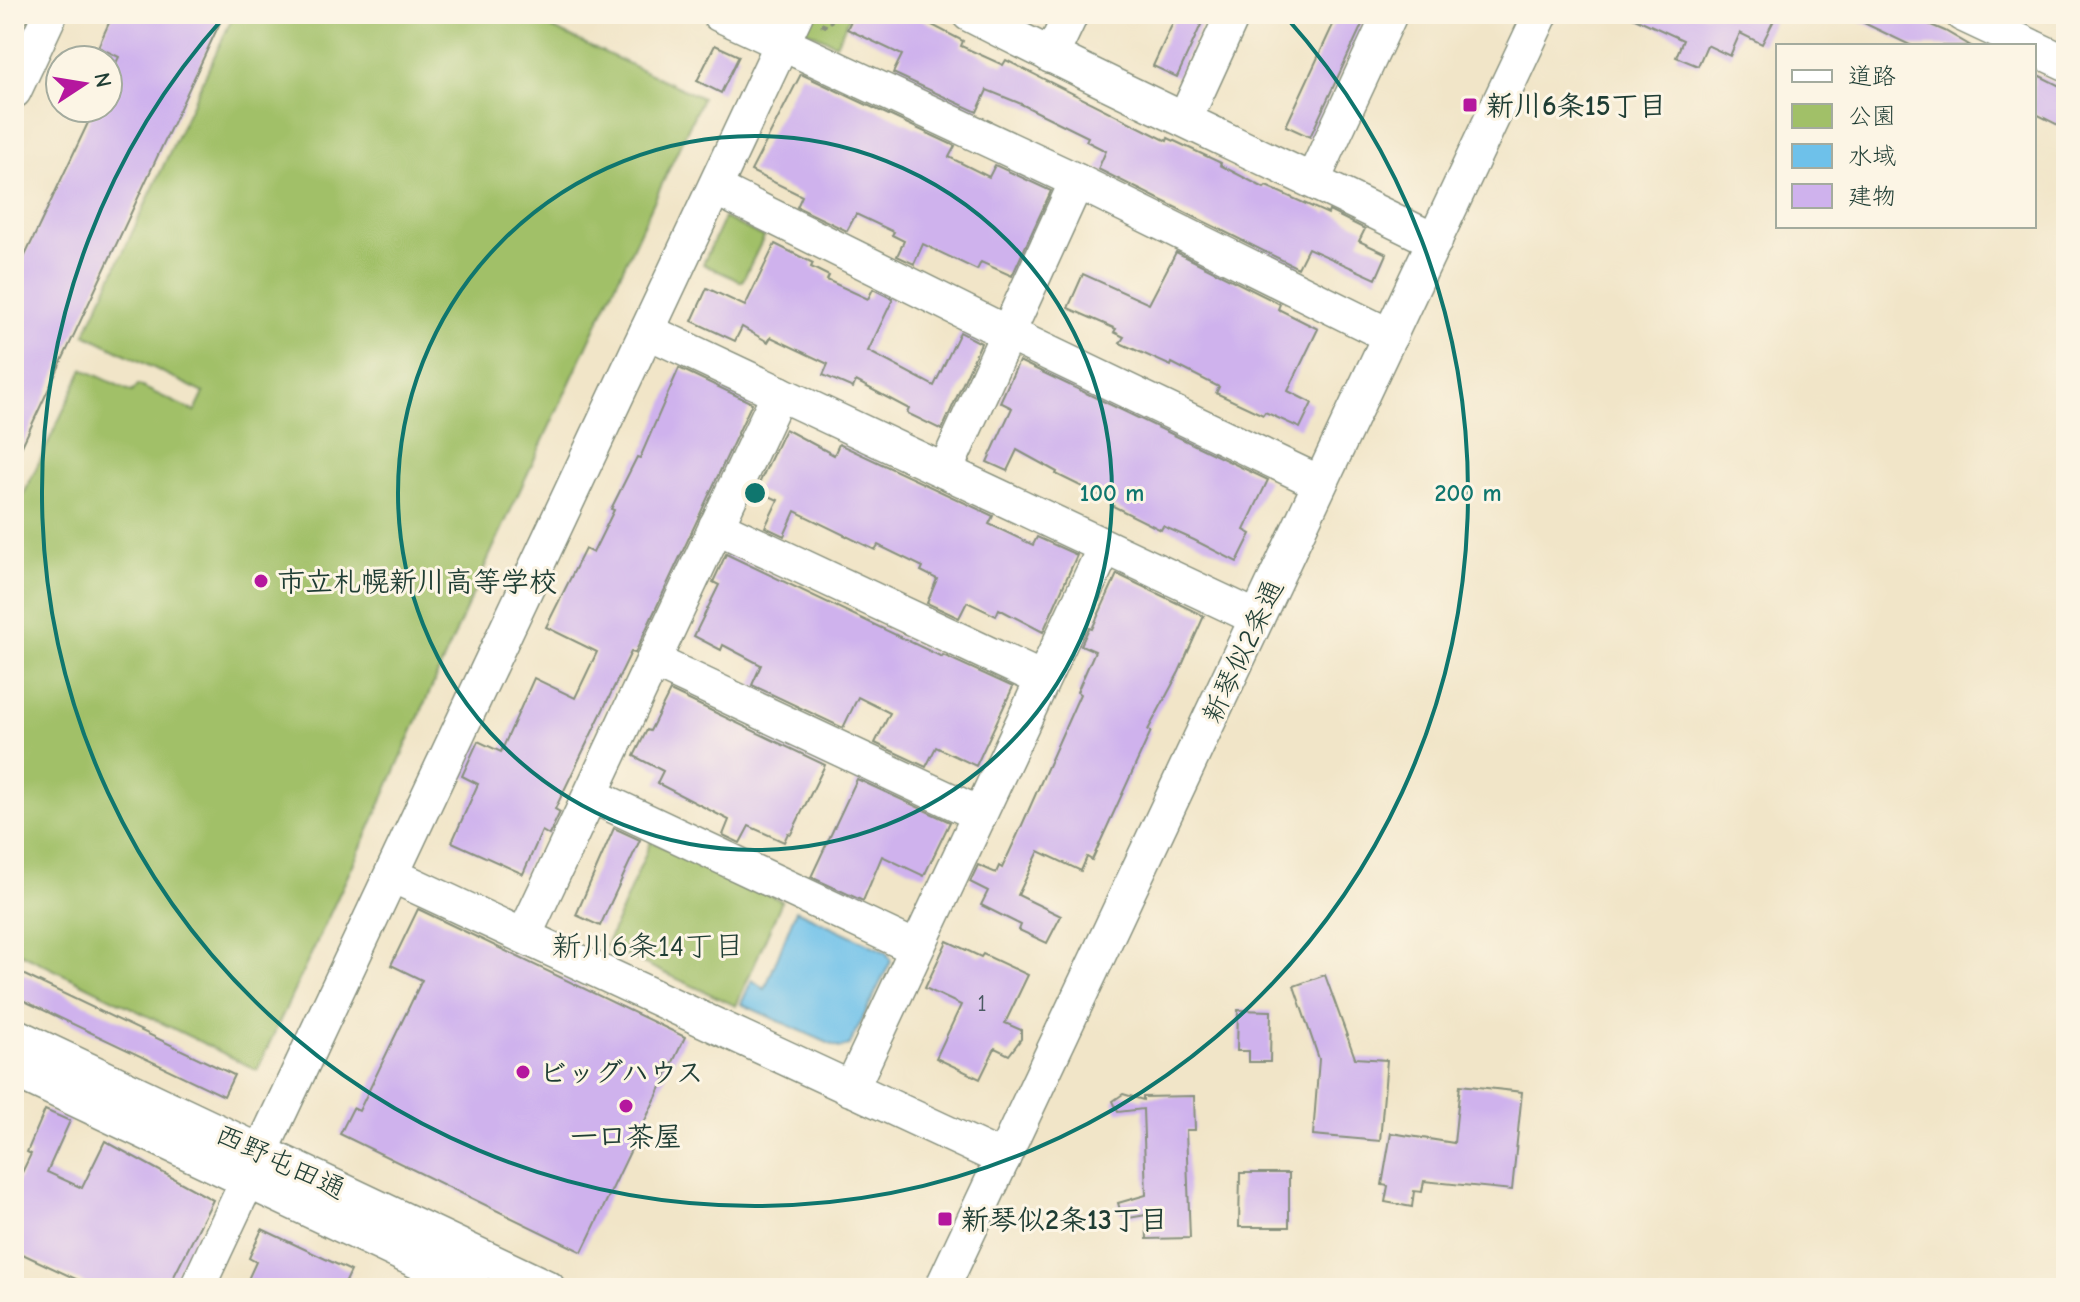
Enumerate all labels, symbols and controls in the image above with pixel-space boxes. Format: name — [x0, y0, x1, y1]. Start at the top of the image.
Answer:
north arrow — [44, 44, 124, 124]
legend — [1776, 44, 2036, 228]
text: 道路 — [1848, 62, 1896, 90]
text: N — [88, 70, 117, 90]
place label: 新川6条15丁目 — [1486, 90, 1667, 122]
marker: 新川6条15丁目 — [1461, 96, 1479, 114]
text: 公園 — [1848, 102, 1896, 130]
text: 水域 — [1848, 142, 1896, 170]
text: 建物 — [1848, 182, 1896, 210]
centre of rings — [741, 479, 769, 507]
text: 100 m — [1080, 479, 1144, 507]
text: 200 m — [1434, 479, 1502, 507]
place label: 市立札幌新川高等学校 — [277, 566, 557, 598]
marker: 市立札幌新川高等学校 — [252, 572, 270, 590]
street label: 新琴似2条通 — [1196, 575, 1290, 728]
district label: 新川6条14丁目 — [552, 929, 744, 964]
house number: 1 — [977, 989, 987, 1017]
place label: ビッグハウス — [539, 1057, 704, 1089]
marker: ビッグハウス — [514, 1063, 532, 1081]
marker: 一口茶屋 — [617, 1097, 635, 1115]
street label: 西野屯田通 — [210, 1118, 351, 1206]
place label: 一口茶屋 — [570, 1121, 682, 1153]
place label: 新琴似2条13丁目 — [961, 1204, 1168, 1236]
marker: 新琴似2条13丁目 — [936, 1210, 954, 1228]

